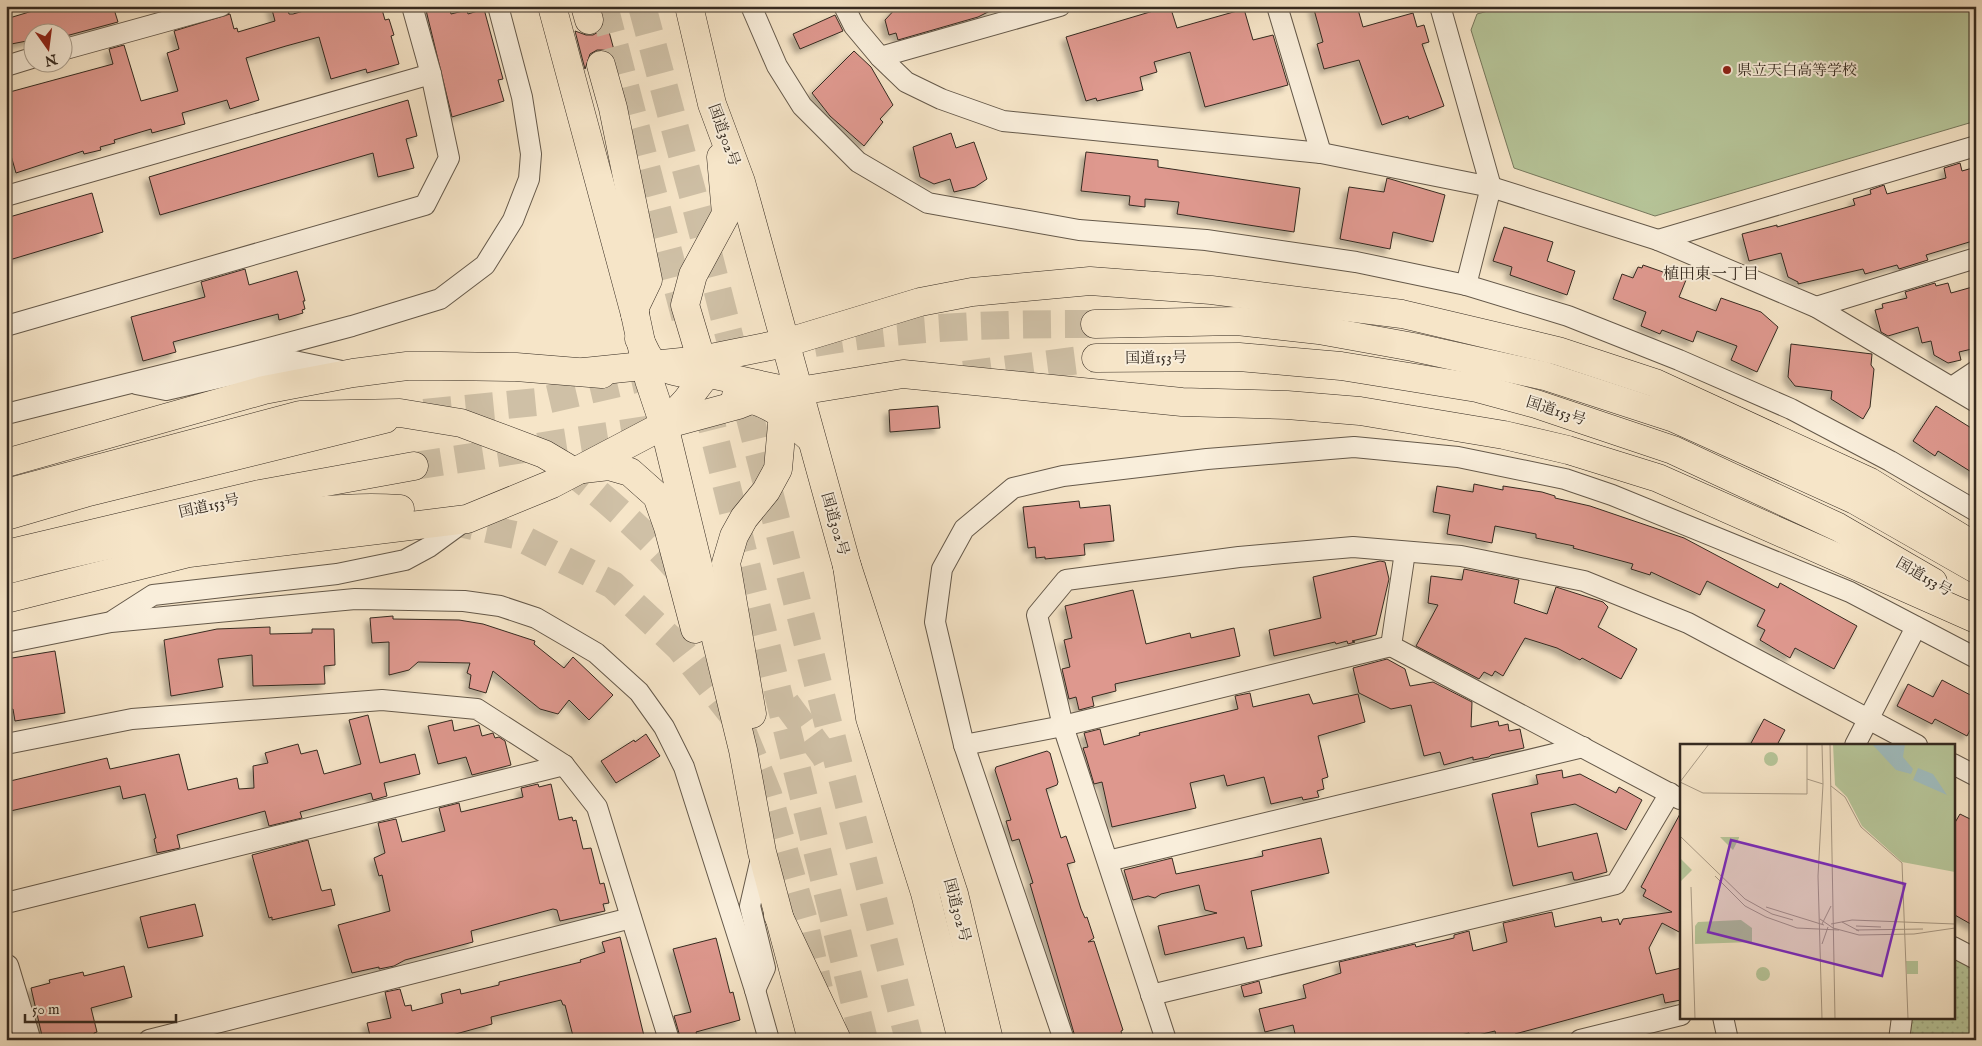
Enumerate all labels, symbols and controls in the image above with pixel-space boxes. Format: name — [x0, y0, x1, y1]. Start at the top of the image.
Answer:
north arrow — [22, 22, 72, 72]
text: N — [43, 49, 60, 70]
place label: 県立天白高等学校 — [1737, 61, 1857, 80]
marker: 県立天白高等学校 — [1721, 64, 1733, 76]
street label: 国道302号 — [704, 101, 744, 169]
district label: 植田東一丁目 — [1663, 265, 1759, 285]
street label: 国道153号 — [1125, 348, 1187, 368]
street label: 国道153号 — [1524, 392, 1588, 430]
street label: 国道153号 — [177, 490, 241, 522]
street label: 国道302号 — [817, 490, 853, 558]
street label: 国道153号 — [1893, 553, 1955, 601]
inset map — [1680, 744, 1954, 1018]
street label: 国道302号 — [939, 876, 975, 944]
scale bar — [25, 991, 176, 1023]
text: 50 m — [32, 1000, 60, 1019]

